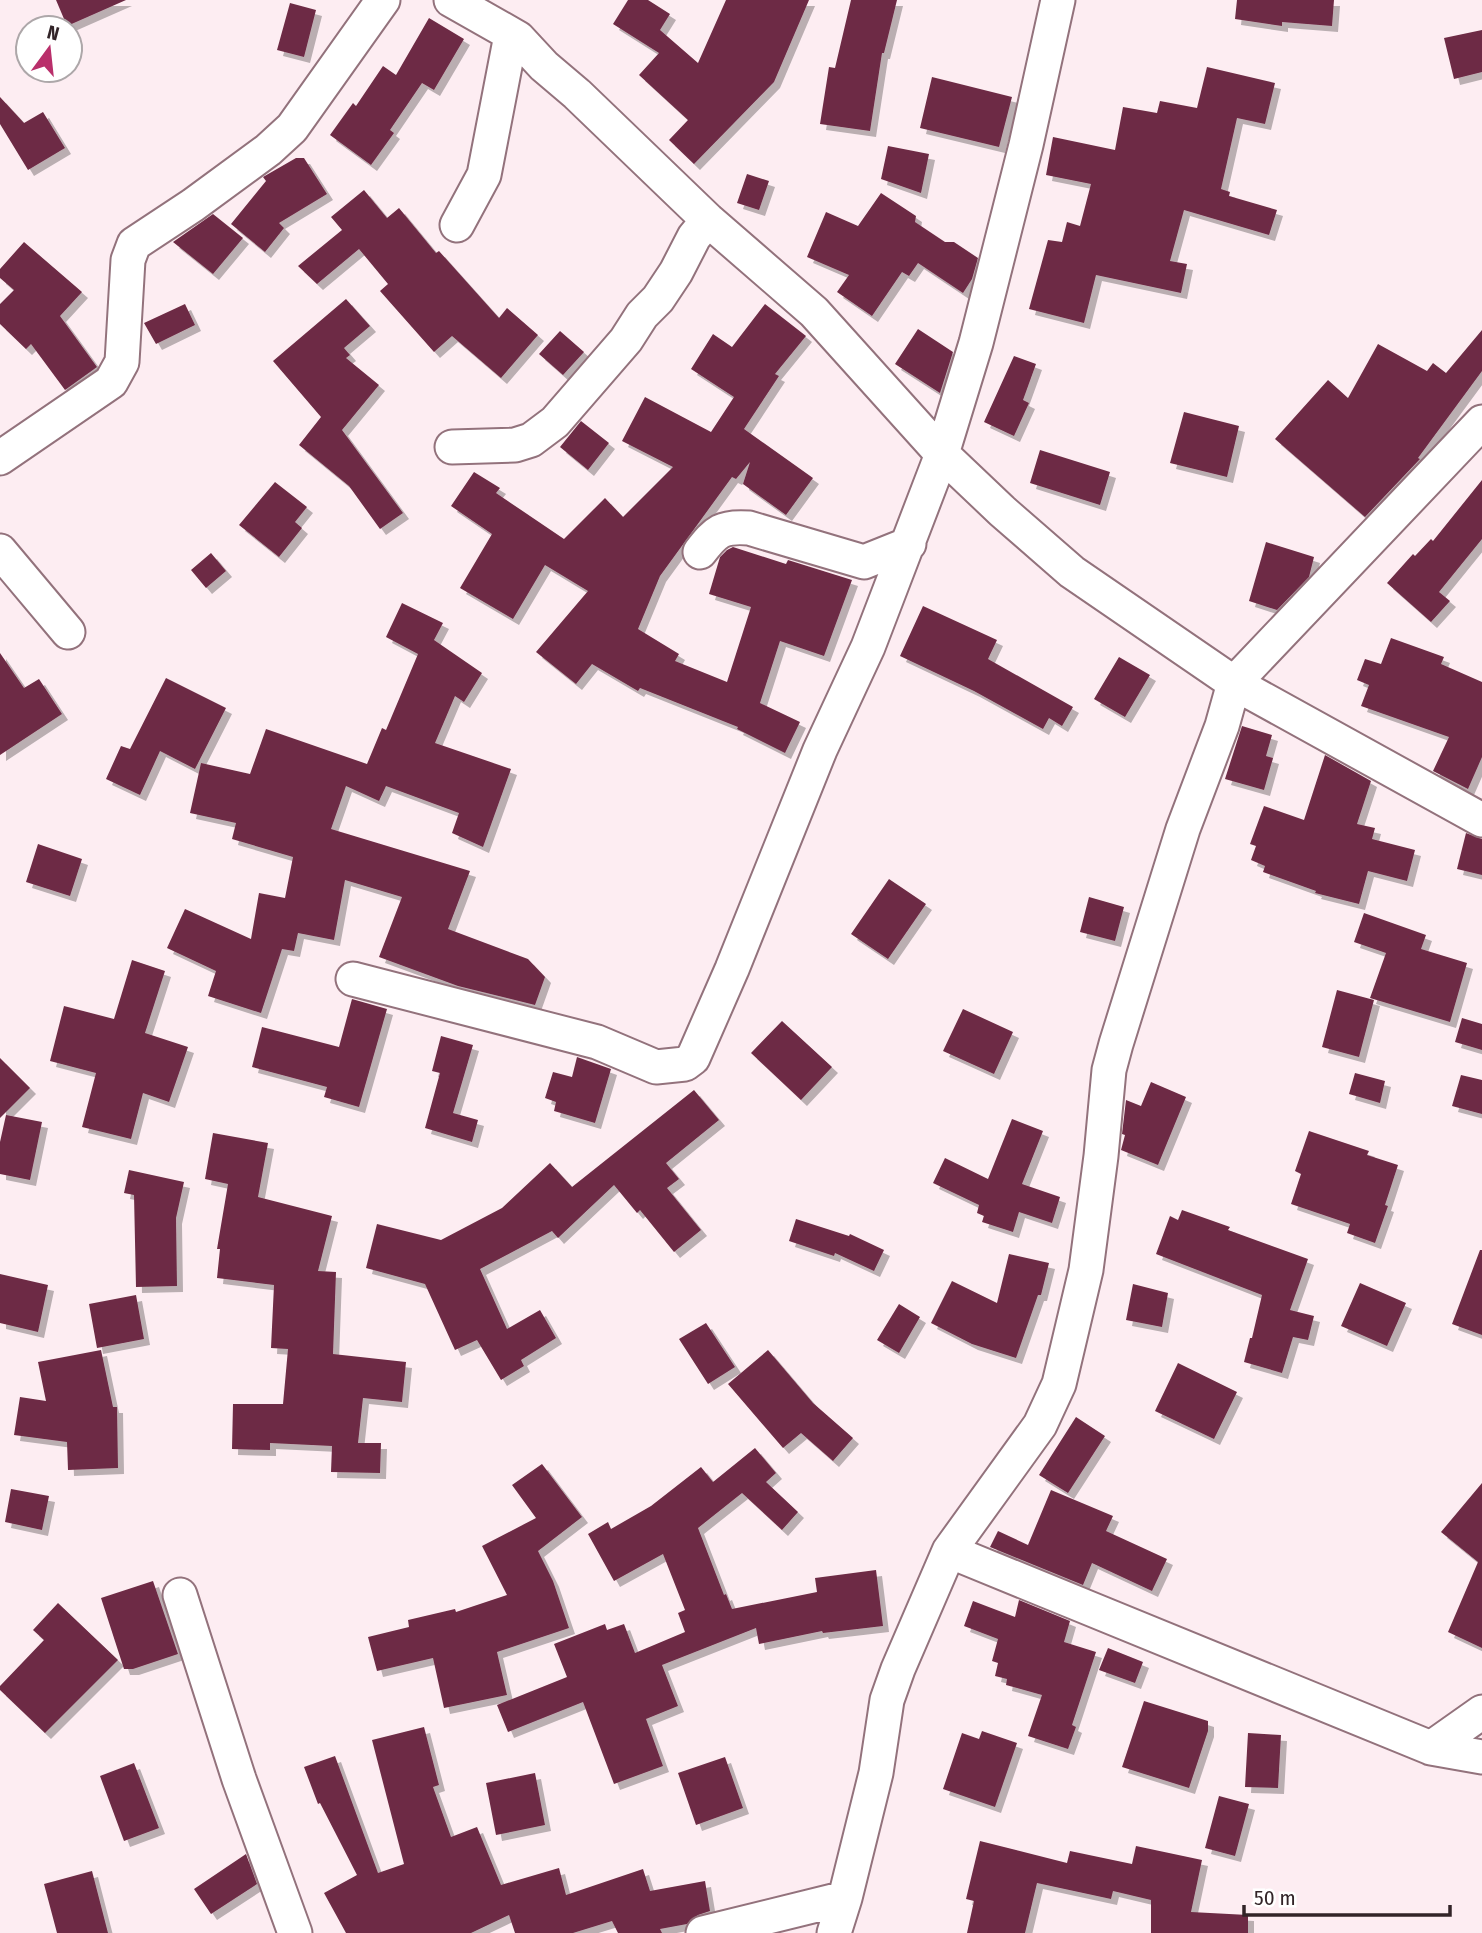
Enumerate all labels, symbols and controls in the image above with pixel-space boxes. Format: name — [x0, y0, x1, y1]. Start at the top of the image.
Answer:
north arrow — [14, 14, 84, 84]
text: N — [45, 20, 62, 46]
scale bar — [1244, 1874, 1450, 1918]
text: 50 m — [1254, 1885, 1296, 1911]

